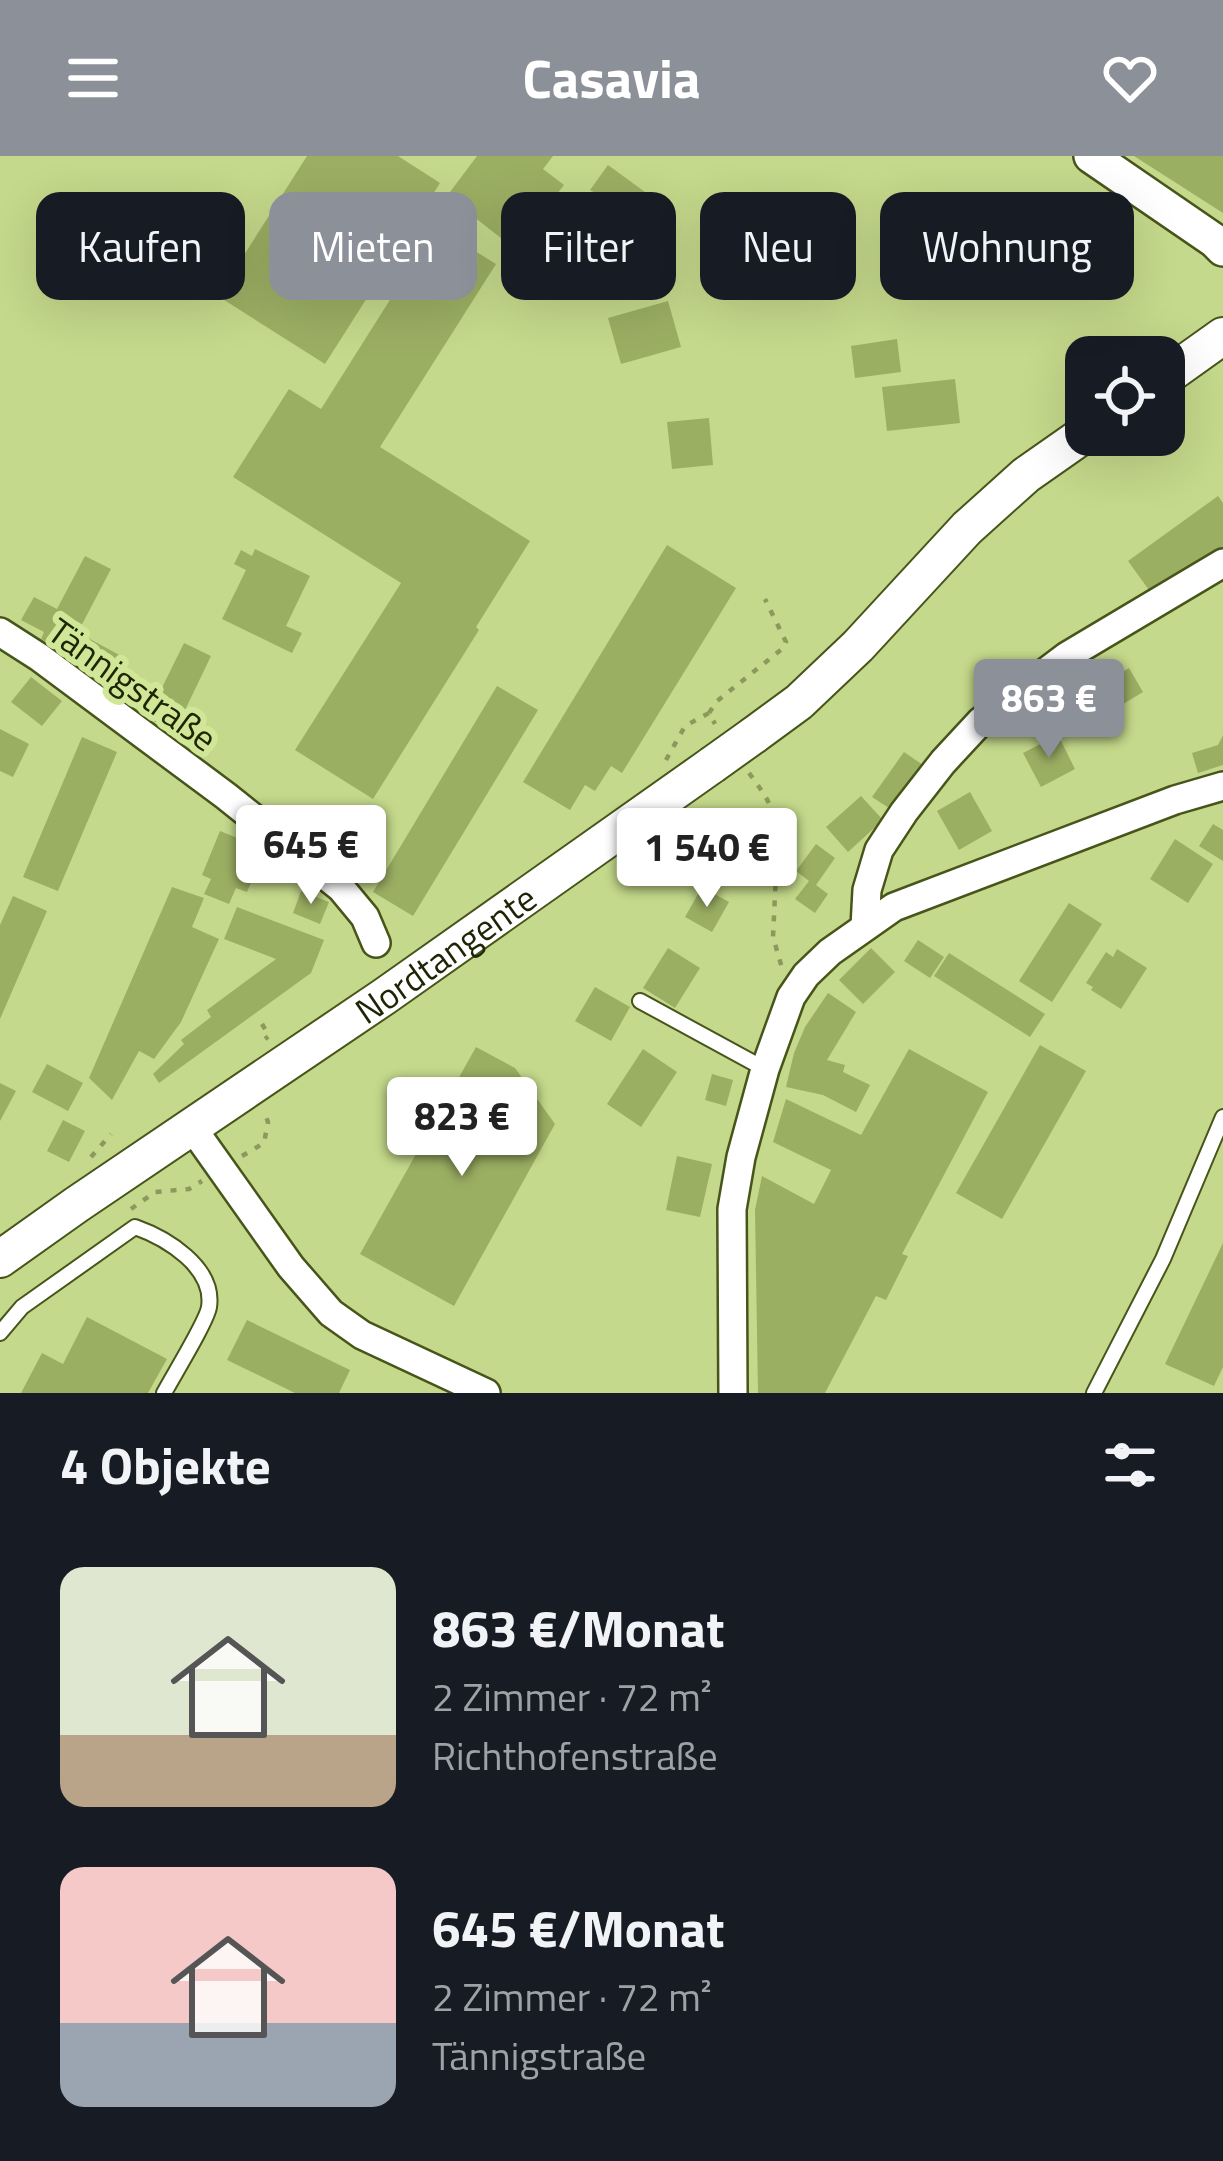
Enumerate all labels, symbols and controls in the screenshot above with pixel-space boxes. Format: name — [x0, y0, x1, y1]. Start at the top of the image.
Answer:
text: Casavia — [522, 37, 701, 119]
icon: menu — [60, 45, 126, 111]
icon: heart — [1097, 45, 1163, 111]
chip: Kaufen — [36, 192, 245, 300]
chip: Mieten — [269, 192, 477, 300]
chip: Filter — [501, 192, 676, 300]
chip: Neu — [700, 192, 856, 300]
chip: Wohnung — [880, 192, 1134, 300]
map controls — [1065, 336, 1185, 456]
button: locate — [1065, 336, 1185, 456]
street label: Tännigstraße — [37, 604, 229, 764]
pin: 863 € — [965, 659, 1133, 761]
text: 863 € — [1001, 668, 1097, 727]
pin: 645 € — [227, 805, 395, 907]
pin: 1 540 € — [596, 808, 818, 910]
text: 645 € — [263, 814, 359, 873]
text: 1 540 € — [644, 817, 770, 876]
street label: Nordtangente — [343, 870, 547, 1037]
pin: 823 € — [378, 1077, 546, 1179]
text: 823 € — [414, 1086, 510, 1145]
text: 4 Objekte — [60, 1426, 271, 1504]
icon: filters — [1097, 1432, 1163, 1498]
text: 863 €/Monat — [432, 1589, 725, 1667]
icon: home — [156, 1615, 300, 1759]
text: 2 Zimmer · 72 m² — [432, 1667, 712, 1726]
text: Richthofenstraße — [432, 1726, 718, 1785]
text: 645 €/Monat — [432, 1889, 725, 1967]
icon: home — [156, 1915, 300, 2059]
text: 2 Zimmer · 72 m² — [432, 1967, 712, 2026]
text: Tännigstraße — [432, 2026, 646, 2085]

